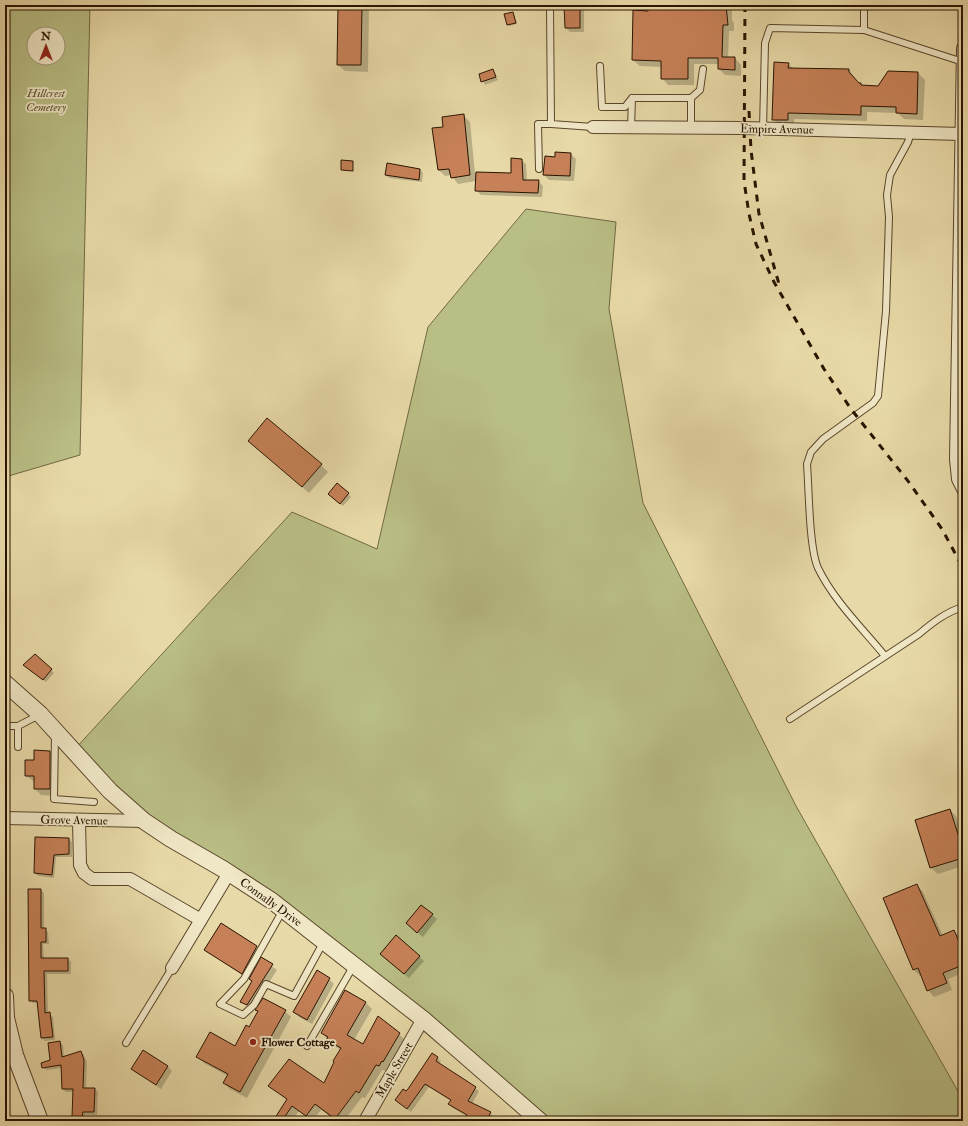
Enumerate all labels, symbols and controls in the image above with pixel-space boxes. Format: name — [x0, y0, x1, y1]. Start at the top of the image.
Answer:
north arrow — [26, 26, 66, 66]
text: N — [40, 30, 52, 43]
park label: Hillcrest Cemetery — [26, 86, 67, 115]
street label: Empire Avenue — [740, 121, 814, 138]
street label: Grove Avenue — [40, 812, 108, 829]
street label: Connally Drive — [237, 875, 305, 930]
place label: Flower Cottage — [261, 1035, 336, 1050]
marker: Flower Cottage — [248, 1037, 258, 1047]
street label: Maple Street — [372, 1040, 416, 1101]

